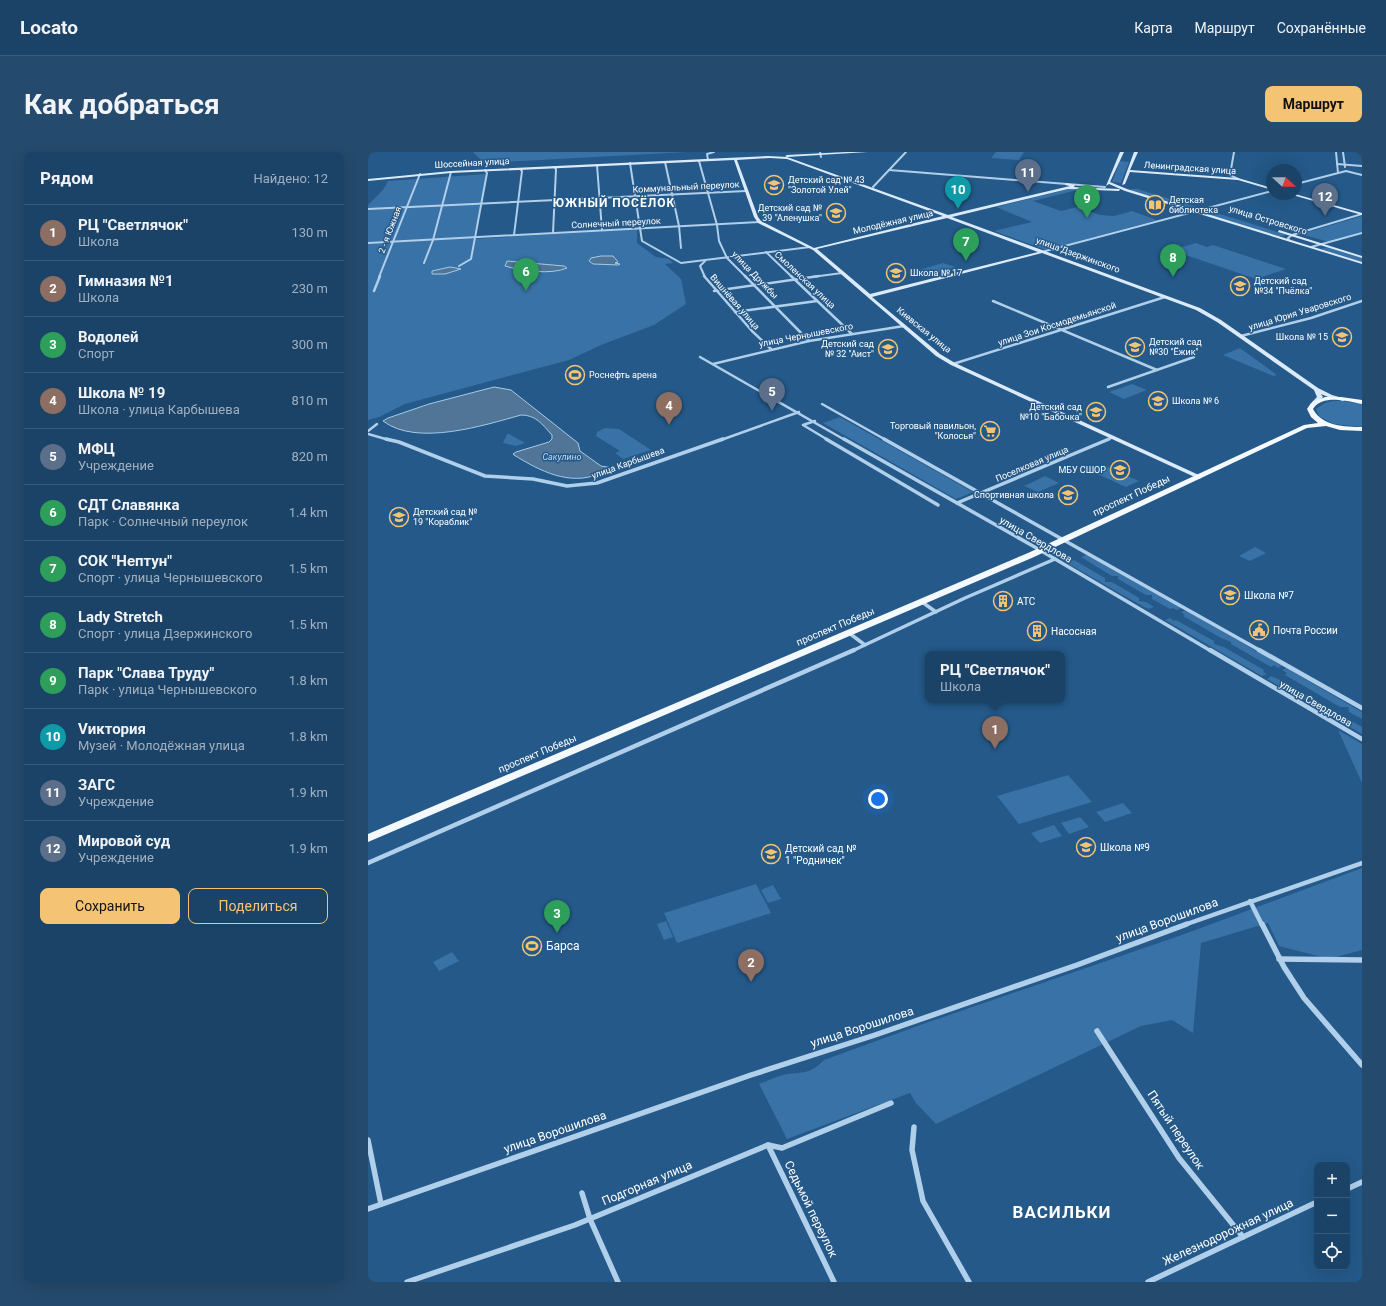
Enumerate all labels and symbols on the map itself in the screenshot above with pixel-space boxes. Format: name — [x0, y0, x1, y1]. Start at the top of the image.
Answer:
street label: Шоссейная улица — [434, 156, 510, 170]
pin: 11 — [1015, 159, 1041, 192]
street label: Ленинградская улица — [1144, 160, 1236, 176]
north arrow — [1266, 164, 1302, 200]
school or university icon: Детский сад № 43 "Золотой Улей" — [763, 174, 785, 196]
place label: Детский сад № 43 "Золотой Улей" — [788, 175, 865, 195]
pin: 10 — [945, 176, 971, 209]
street label: Коммунальный переулок — [632, 179, 740, 195]
pin: 12 — [1312, 183, 1338, 216]
pin: 9 — [1074, 185, 1100, 218]
library icon: Детская библиотека — [1144, 194, 1166, 216]
district label: ЮЖНЫЙ ПОСЁЛОК — [553, 195, 675, 210]
place label: Детская библиотека — [1169, 195, 1218, 215]
school or university icon: Детский сад № 39 "Аленушка" — [825, 202, 847, 224]
place label: Детский сад № 39 "Аленушка" — [758, 203, 822, 223]
street label: улица Островского — [1228, 203, 1308, 237]
street label: 2 - я Южная — [377, 205, 403, 255]
street label: Молодёжная улица — [852, 208, 934, 236]
street label: Солнечный переулок — [571, 216, 661, 230]
pin: 7 — [953, 228, 979, 261]
street label: улица Дзержинского — [1035, 235, 1121, 275]
pin: 8 — [1160, 244, 1186, 277]
street label: улица Дружбы — [730, 249, 780, 301]
street label: Смоленская улица — [773, 249, 837, 311]
pin: 6 — [513, 258, 539, 291]
school or university icon: Школа № 17 — [885, 262, 907, 284]
place label: Школа № 17 — [910, 268, 962, 278]
street label: Вишнёвая улица — [708, 272, 762, 332]
school or university icon: Детский сад №34 "Пчёлка" — [1229, 275, 1251, 297]
place label: Детский сад №34 "Пчёлка" — [1254, 276, 1312, 296]
street label: улица Юрия Уваровского — [1247, 292, 1353, 332]
street label: улица Зои Космодемьянской — [997, 300, 1117, 348]
street label: Киевская улица — [895, 305, 953, 355]
street label: улица Чернышевского — [758, 321, 854, 349]
school or university icon: Школа № 15 — [1331, 326, 1353, 348]
place label: Школа № 15 — [1276, 332, 1328, 342]
school or university icon: Детский сад №30 "Ёжик" — [1124, 336, 1146, 358]
place label: Детский сад №30 "Ёжик" — [1149, 337, 1202, 357]
school or university icon: Детский сад № 32 "Аист" — [877, 338, 899, 360]
place label: Детский сад № 32 "Аист" — [821, 339, 875, 359]
sports icon: Роснефть арена — [564, 364, 586, 386]
place label: Роснефть арена — [589, 370, 657, 380]
pin: 5 — [759, 378, 785, 411]
school or university icon: Школа № 6 — [1147, 390, 1169, 412]
pin: 4 — [656, 392, 682, 425]
place label: Школа № 6 — [1172, 396, 1219, 406]
school or university icon: Детский сад №10 "Бабочка" — [1085, 401, 1107, 423]
place label: Детский сад №10 "Бабочка" — [1020, 402, 1083, 422]
supermarket icon: Торговый павильон, "Колосья" — [979, 420, 1001, 442]
place label: Торговый павильон, "Колосья" — [890, 421, 976, 441]
street label: Поселковая улица — [994, 444, 1070, 484]
street label: улица Карбышева — [590, 445, 666, 481]
water label: Сакулино — [542, 452, 582, 462]
school or university icon: МБУ СШОР — [1109, 459, 1131, 481]
place label: МБУ СШОР — [1058, 465, 1106, 475]
street label: проспект Победы — [1091, 473, 1171, 518]
school or university icon: Спортивная школа — [1057, 484, 1079, 506]
place label: Спортивная школа — [974, 490, 1054, 500]
school or university icon: Детский сад № 19 "Кораблик" — [388, 506, 410, 528]
place label: Детский сад № 19 "Кораблик" — [413, 507, 477, 527]
street label: улица Свердлова — [998, 514, 1074, 565]
school or university icon: Школа №7 — [1219, 584, 1241, 606]
building icon: АТС — [992, 590, 1014, 612]
place label: Школа №7 — [1244, 590, 1294, 601]
place label: АТС — [1017, 596, 1036, 607]
street label: проспект Победы — [795, 605, 876, 648]
public building icon: Почта России — [1248, 619, 1270, 641]
building icon: Насосная — [1026, 620, 1048, 642]
place label: Почта России — [1273, 625, 1338, 636]
place label: Насосная — [1051, 626, 1096, 637]
street label: улица Свердлова — [1278, 678, 1354, 729]
pin: 1 — [982, 716, 1008, 749]
street label: проспект Победы — [497, 732, 578, 775]
your location — [868, 789, 888, 809]
school or university icon: Школа №9 — [1075, 836, 1097, 858]
place label: Школа №9 — [1100, 842, 1150, 853]
school or university icon: Детский сад № 1 "Родничек" — [760, 843, 782, 865]
place label: Детский сад № 1 "Родничек" — [785, 843, 856, 866]
street label: улица Ворошилова — [1114, 895, 1220, 945]
pin: 3 — [544, 900, 570, 933]
sports icon: Барса — [521, 935, 543, 957]
place label: Барса — [546, 939, 580, 953]
pin: 2 — [738, 949, 764, 982]
street label: улица Ворошилова — [809, 1004, 915, 1050]
street label: Пятый переулок — [1144, 1088, 1208, 1173]
street label: улица Ворошилова — [502, 1108, 608, 1156]
street label: Подгорная улица — [600, 1158, 694, 1208]
street label: Седьмой переулок — [782, 1158, 841, 1260]
street label: Железнодорожная улица — [1160, 1196, 1296, 1268]
district label: ВАСИЛЬКИ — [1013, 1202, 1111, 1222]

